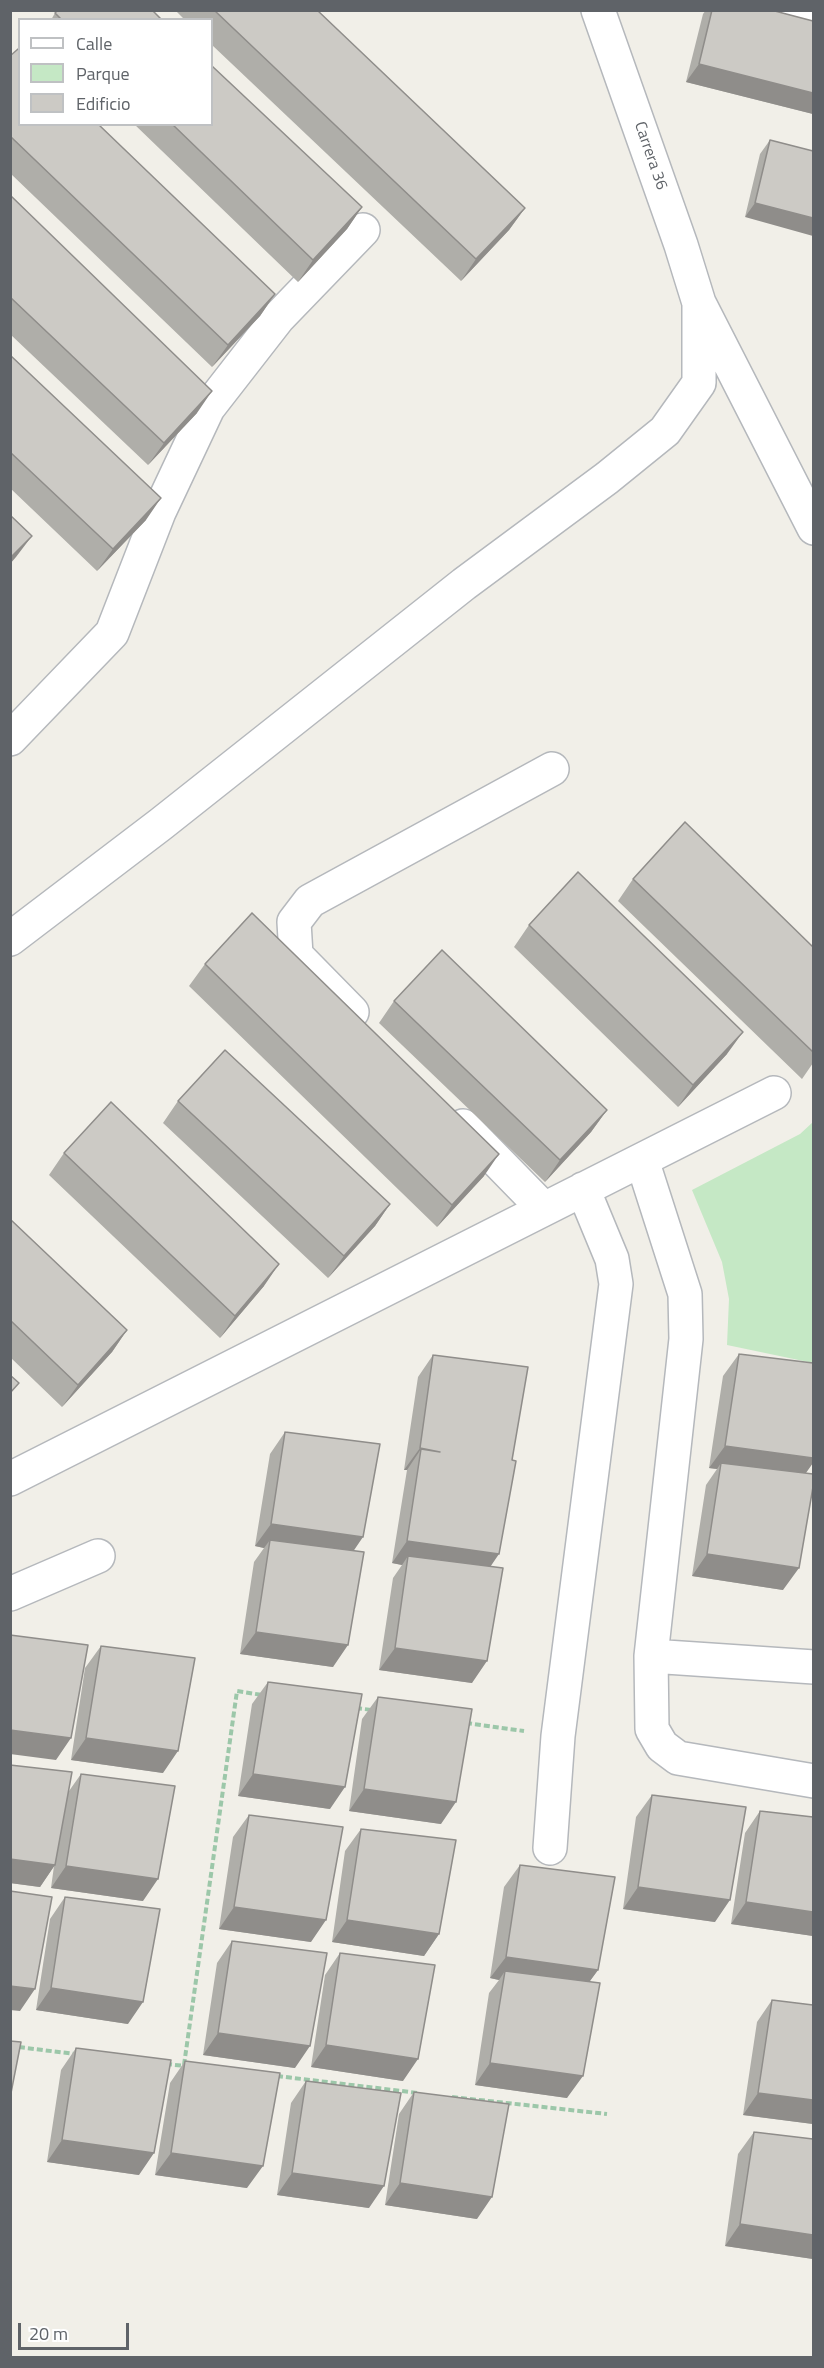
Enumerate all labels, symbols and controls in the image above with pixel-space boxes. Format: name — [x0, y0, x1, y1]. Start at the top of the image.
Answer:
legend — [18, 18, 213, 126]
text: Calle — [76, 30, 112, 57]
text: Parque — [76, 60, 130, 87]
text: Edificio — [76, 90, 130, 117]
street label: Carrera 36 — [629, 119, 671, 193]
scale bar — [21, 2311, 132, 2349]
text: 20 m — [29, 2320, 68, 2347]

